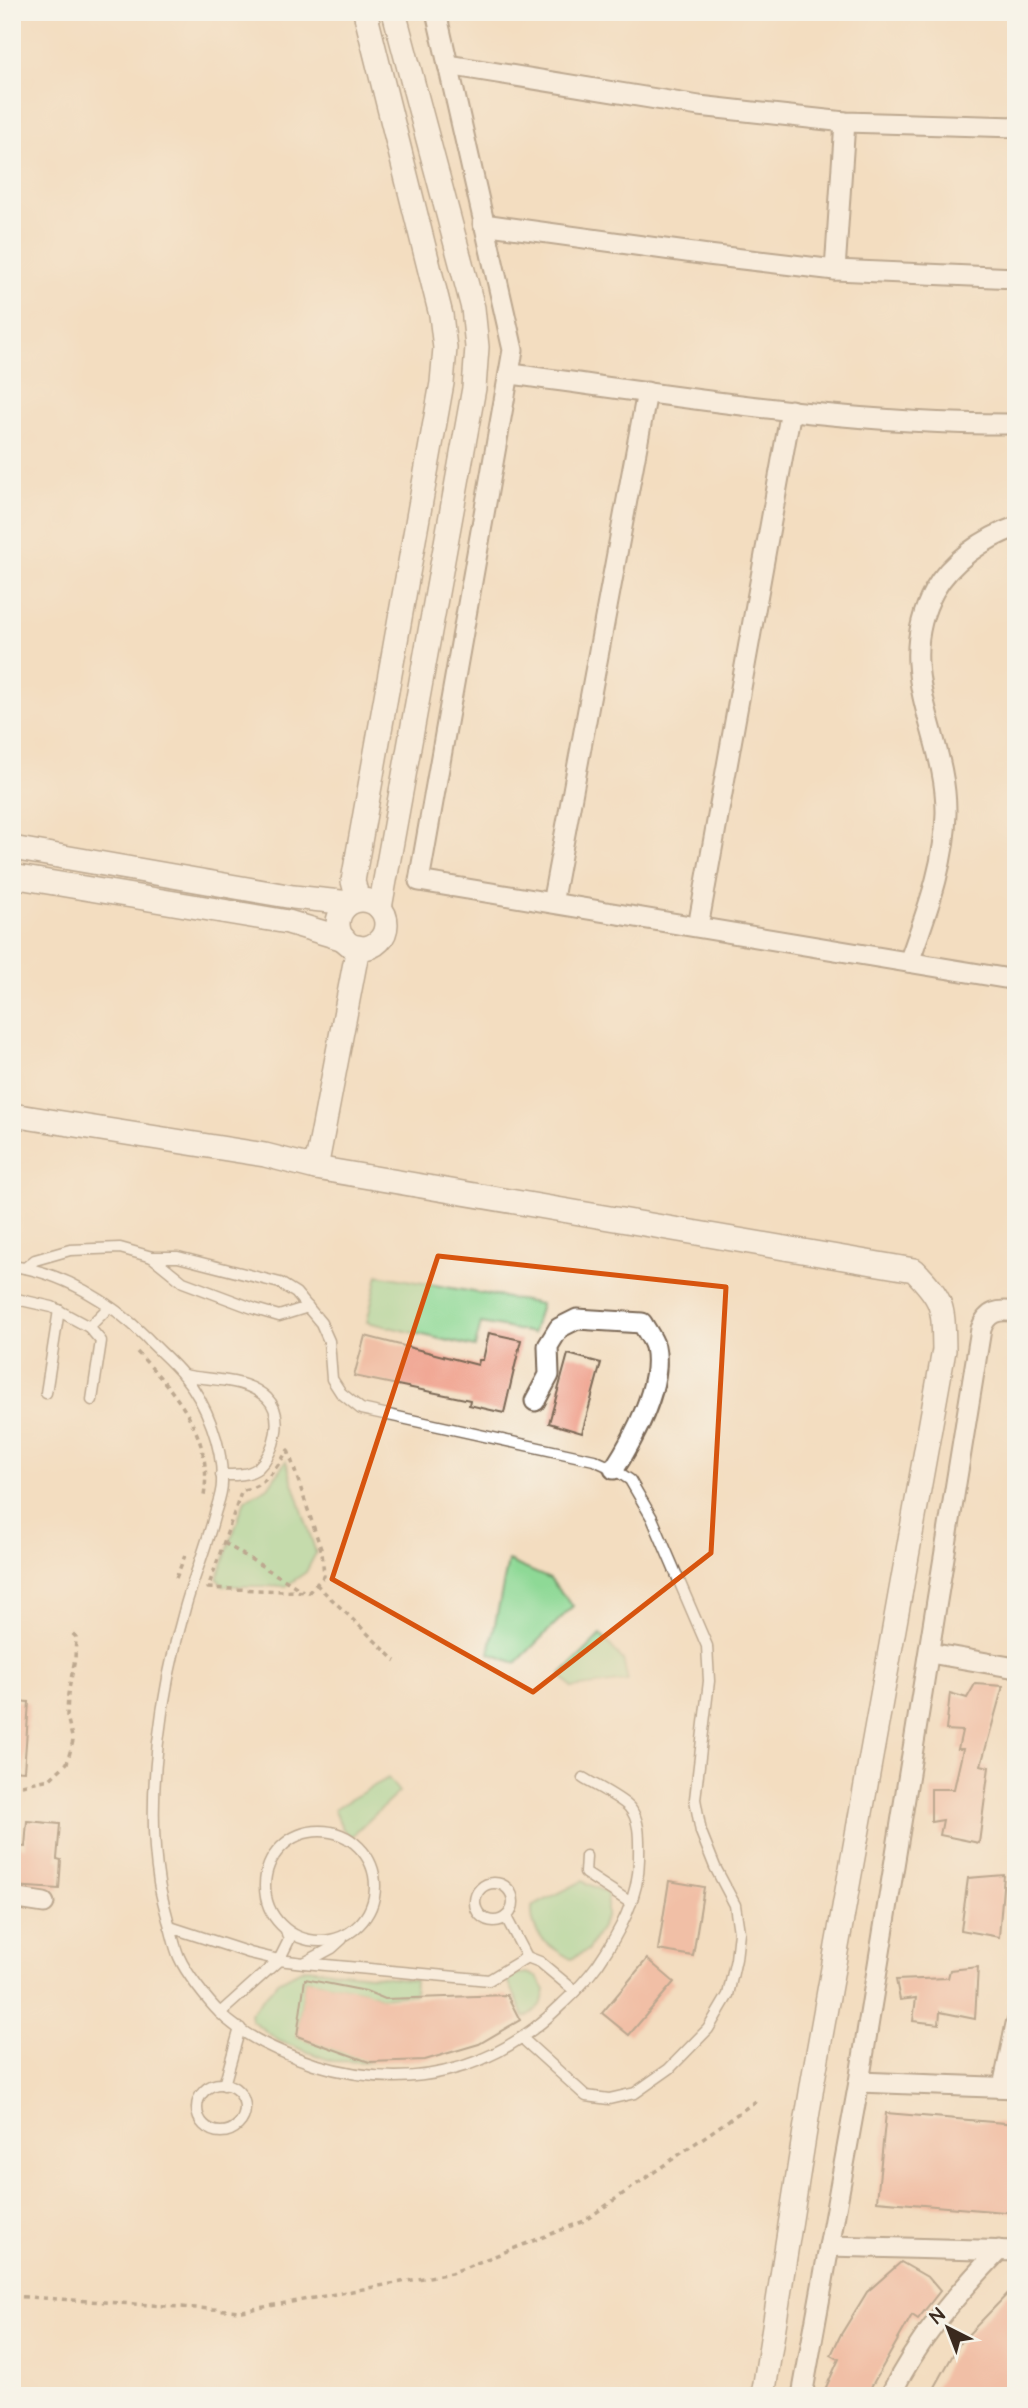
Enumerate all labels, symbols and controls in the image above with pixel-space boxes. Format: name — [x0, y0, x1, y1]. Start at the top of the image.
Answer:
north arrow — [912, 2292, 982, 2362]
text: N — [924, 2302, 951, 2331]

